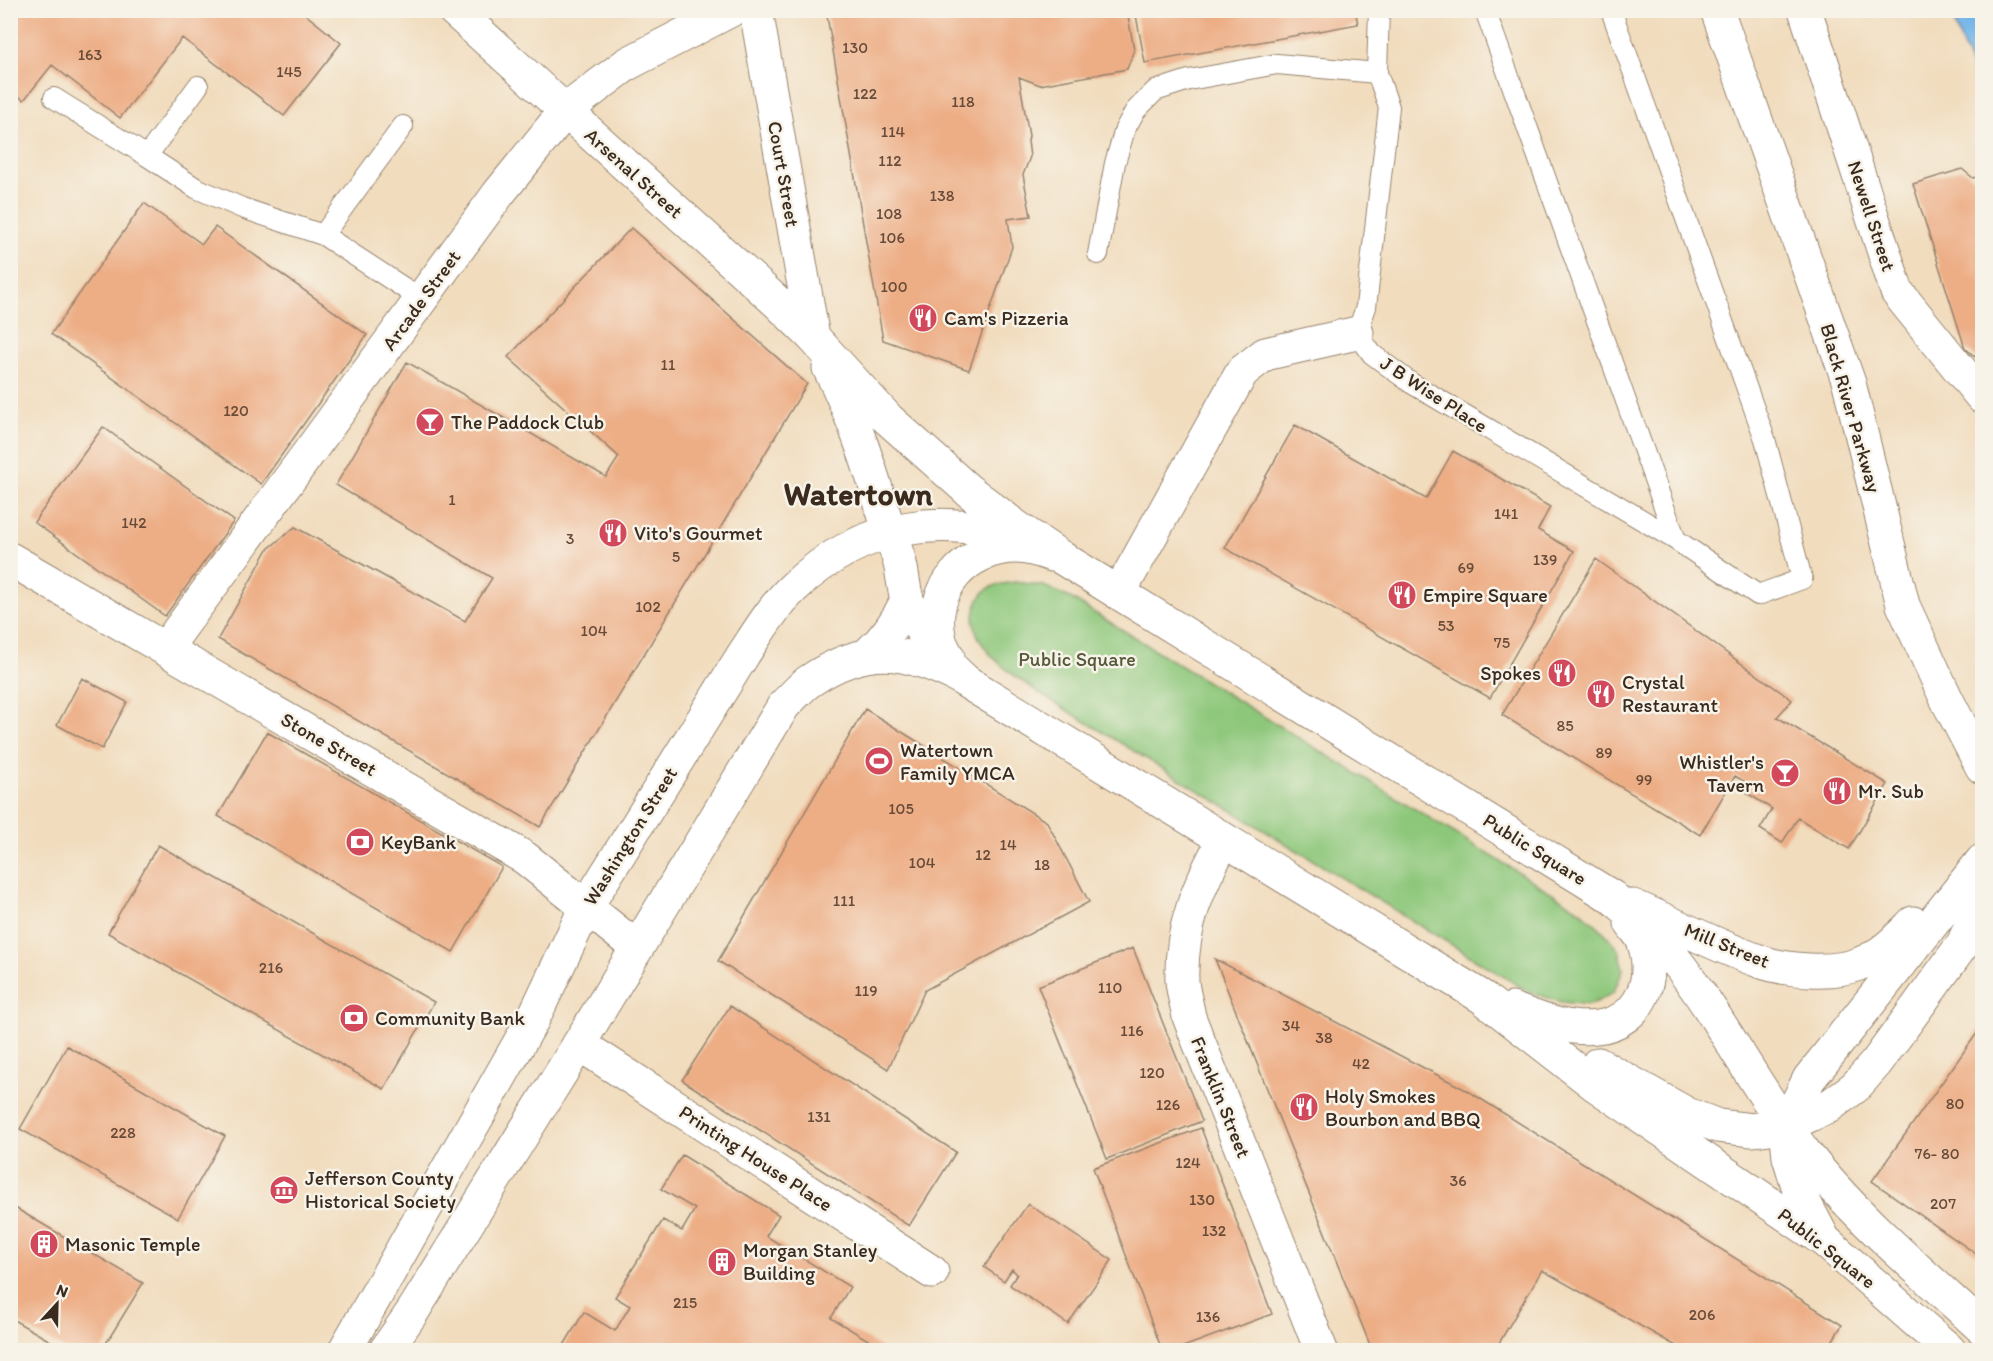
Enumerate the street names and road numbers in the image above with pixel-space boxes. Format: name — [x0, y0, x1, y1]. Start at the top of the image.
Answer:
street label: Court Street — [763, 119, 805, 229]
street label: Arsenal Street — [580, 123, 688, 223]
street label: Newell Street — [1843, 158, 1901, 274]
street label: Arcade Street — [377, 245, 465, 355]
street label: Black River Parkway — [1815, 321, 1887, 496]
street label: J B Wise Place — [1376, 350, 1492, 438]
street label: Stone Street — [277, 707, 382, 781]
street label: Washington Street — [578, 762, 682, 910]
street label: Public Square — [1479, 808, 1591, 890]
street label: Mill Street — [1681, 917, 1774, 973]
street label: Franklin Street — [1186, 1033, 1256, 1162]
street label: Printing House Place — [675, 1099, 837, 1217]
street label: Public Square — [1773, 1202, 1881, 1294]

